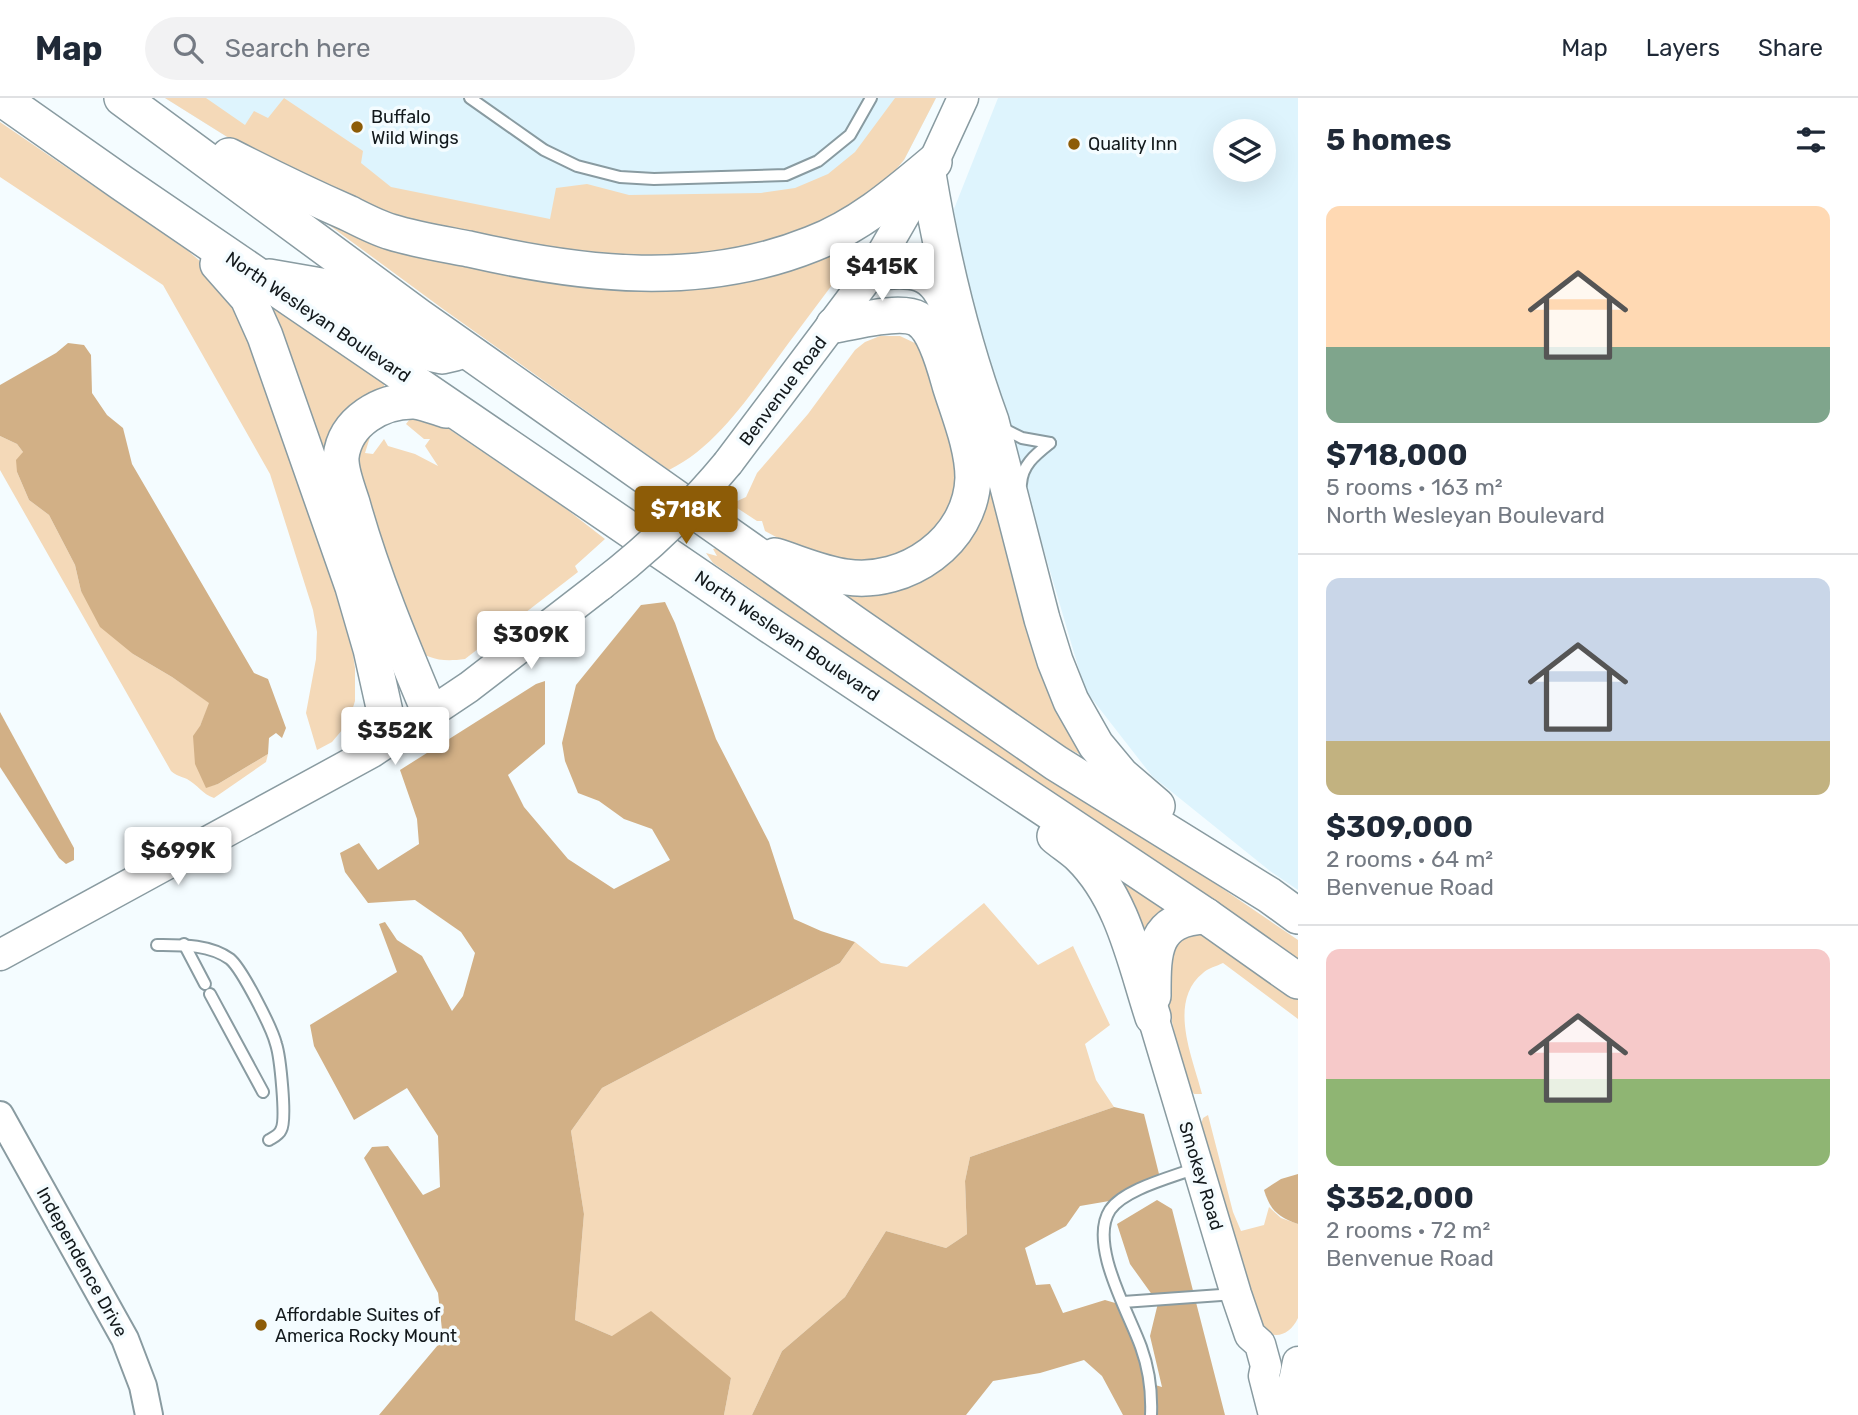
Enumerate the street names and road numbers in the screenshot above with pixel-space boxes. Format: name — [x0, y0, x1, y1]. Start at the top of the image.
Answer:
street label: North Wesleyan Boulevard — [221, 247, 415, 387]
street label: Benvenue Road — [735, 332, 831, 450]
street label: North Wesleyan Boulevard — [690, 566, 884, 706]
street label: Smokey Road — [1174, 1119, 1228, 1233]
street label: Independence Drive — [32, 1183, 132, 1341]

